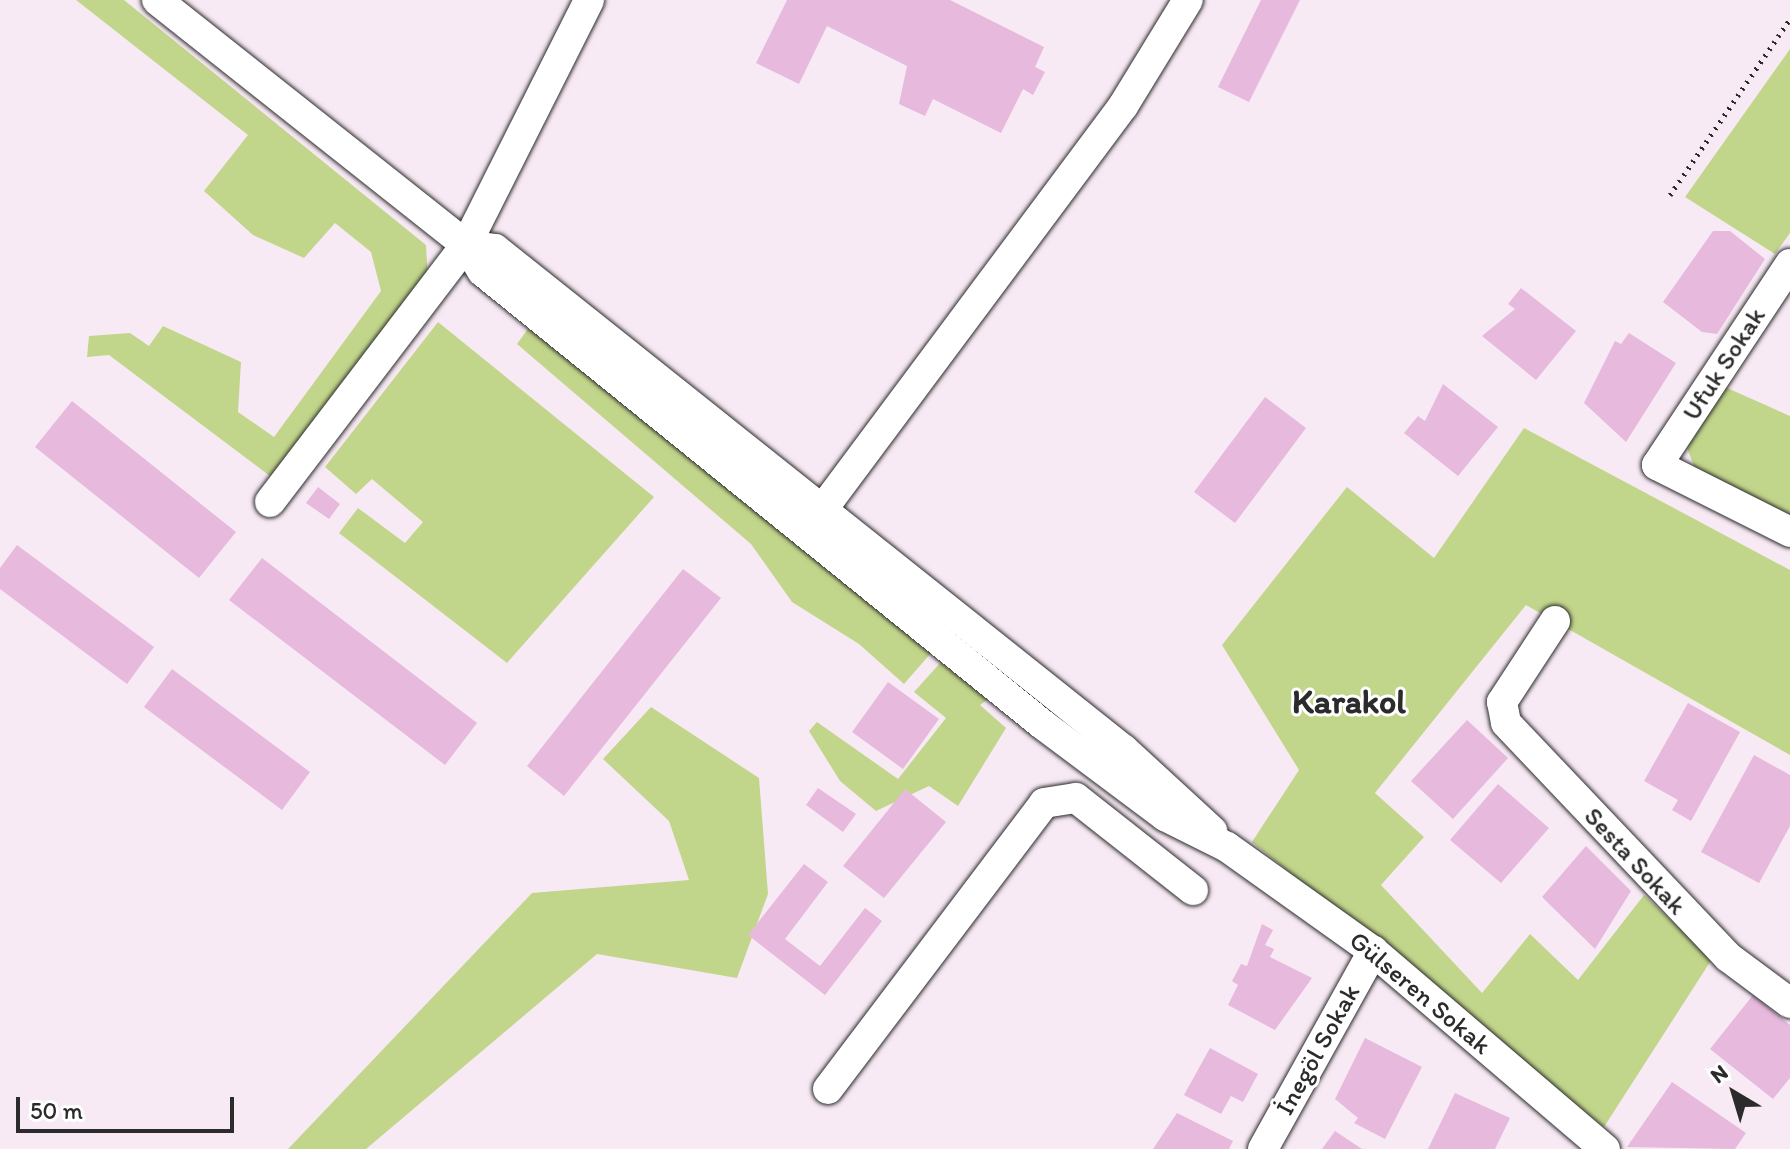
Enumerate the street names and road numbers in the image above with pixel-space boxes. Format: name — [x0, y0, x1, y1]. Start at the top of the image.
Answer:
street label: Ufuk Sokak — [1676, 302, 1772, 426]
street label: Sesta Sokak — [1578, 801, 1692, 921]
street label: Gülseren Sokak — [1343, 925, 1497, 1061]
street label: İnegöl Sokak — [1269, 979, 1367, 1121]

